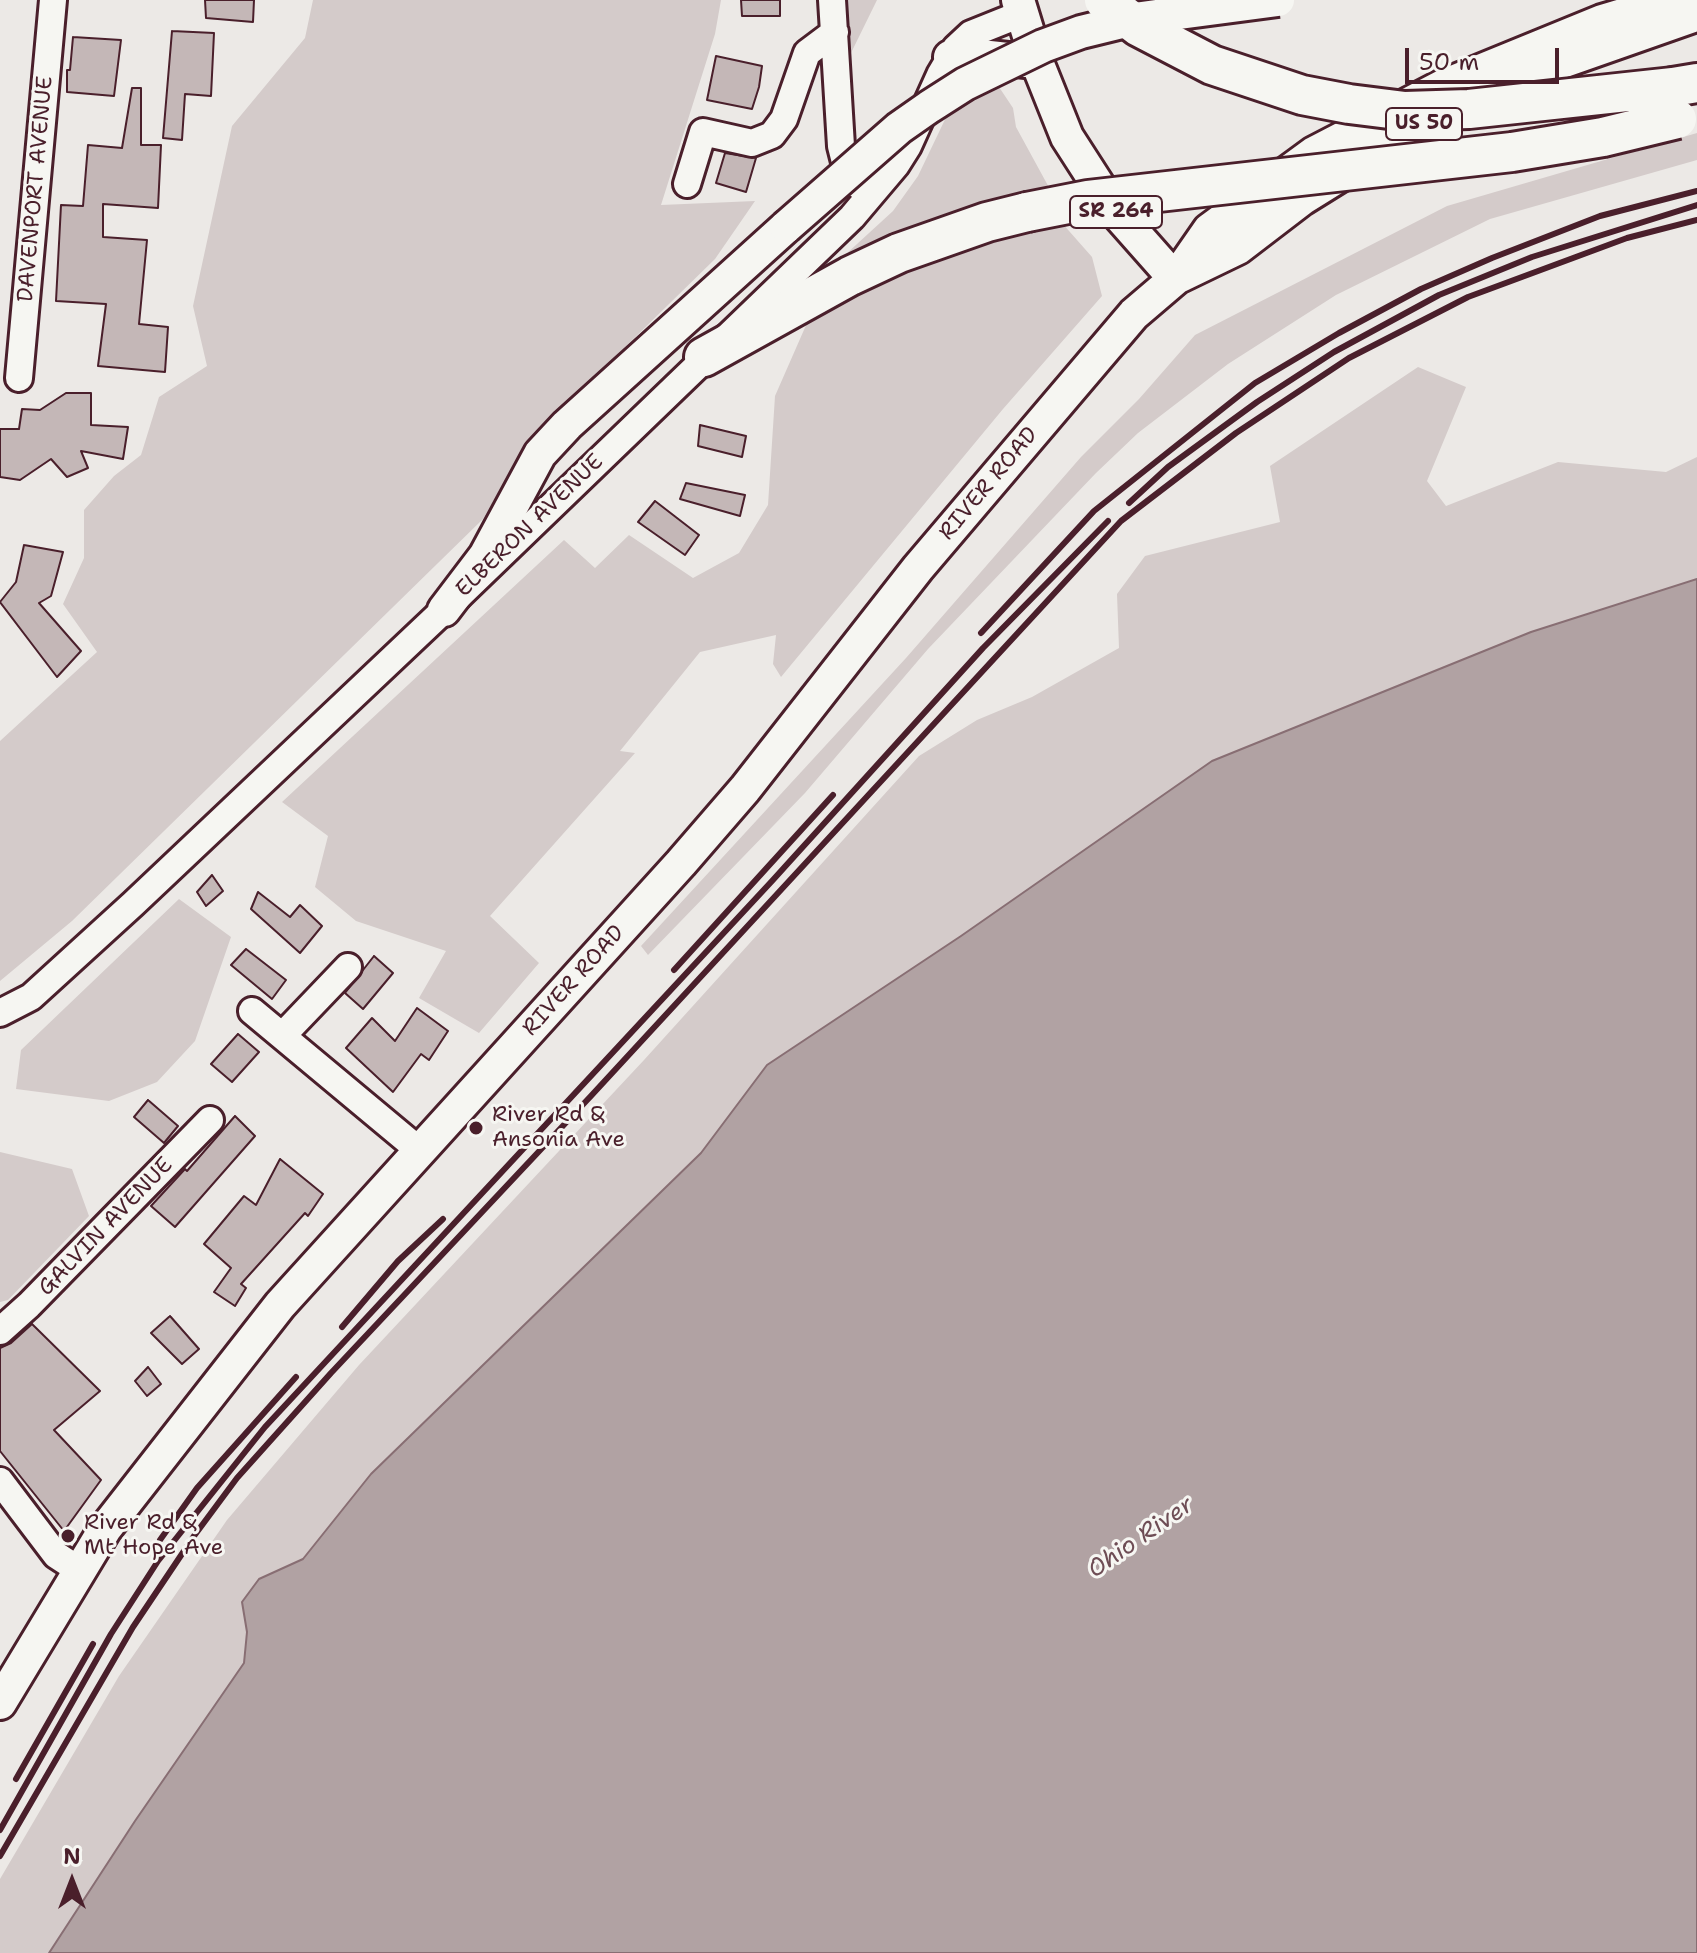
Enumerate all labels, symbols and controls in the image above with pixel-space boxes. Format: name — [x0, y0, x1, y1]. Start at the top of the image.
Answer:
scale bar — [1409, 32, 1563, 82]
text: 50 m — [1419, 46, 1479, 78]
street label: DAVENPORT AVENUE — [13, 75, 59, 303]
road number: US 50 — [1386, 108, 1462, 140]
road number: SR 264 — [1070, 196, 1162, 228]
street label: RIVER ROAD — [934, 422, 1044, 546]
street label: ELBERON AVENUE — [451, 449, 609, 603]
street label: RIVER ROAD — [518, 920, 630, 1042]
place label: River Rd & Ansonia Ave — [492, 1102, 625, 1154]
marker: River Rd & Ansonia Ave — [467, 1119, 485, 1137]
street label: GALVIN AVENUE — [33, 1152, 179, 1302]
water label: Ohio River — [1083, 1491, 1199, 1585]
place label: River Rd & Mt Hope Ave — [84, 1510, 223, 1562]
marker: River Rd & Mt Hope Ave — [59, 1527, 77, 1545]
north arrow — [32, 1841, 112, 1921]
text: N — [63, 1842, 81, 1871]

